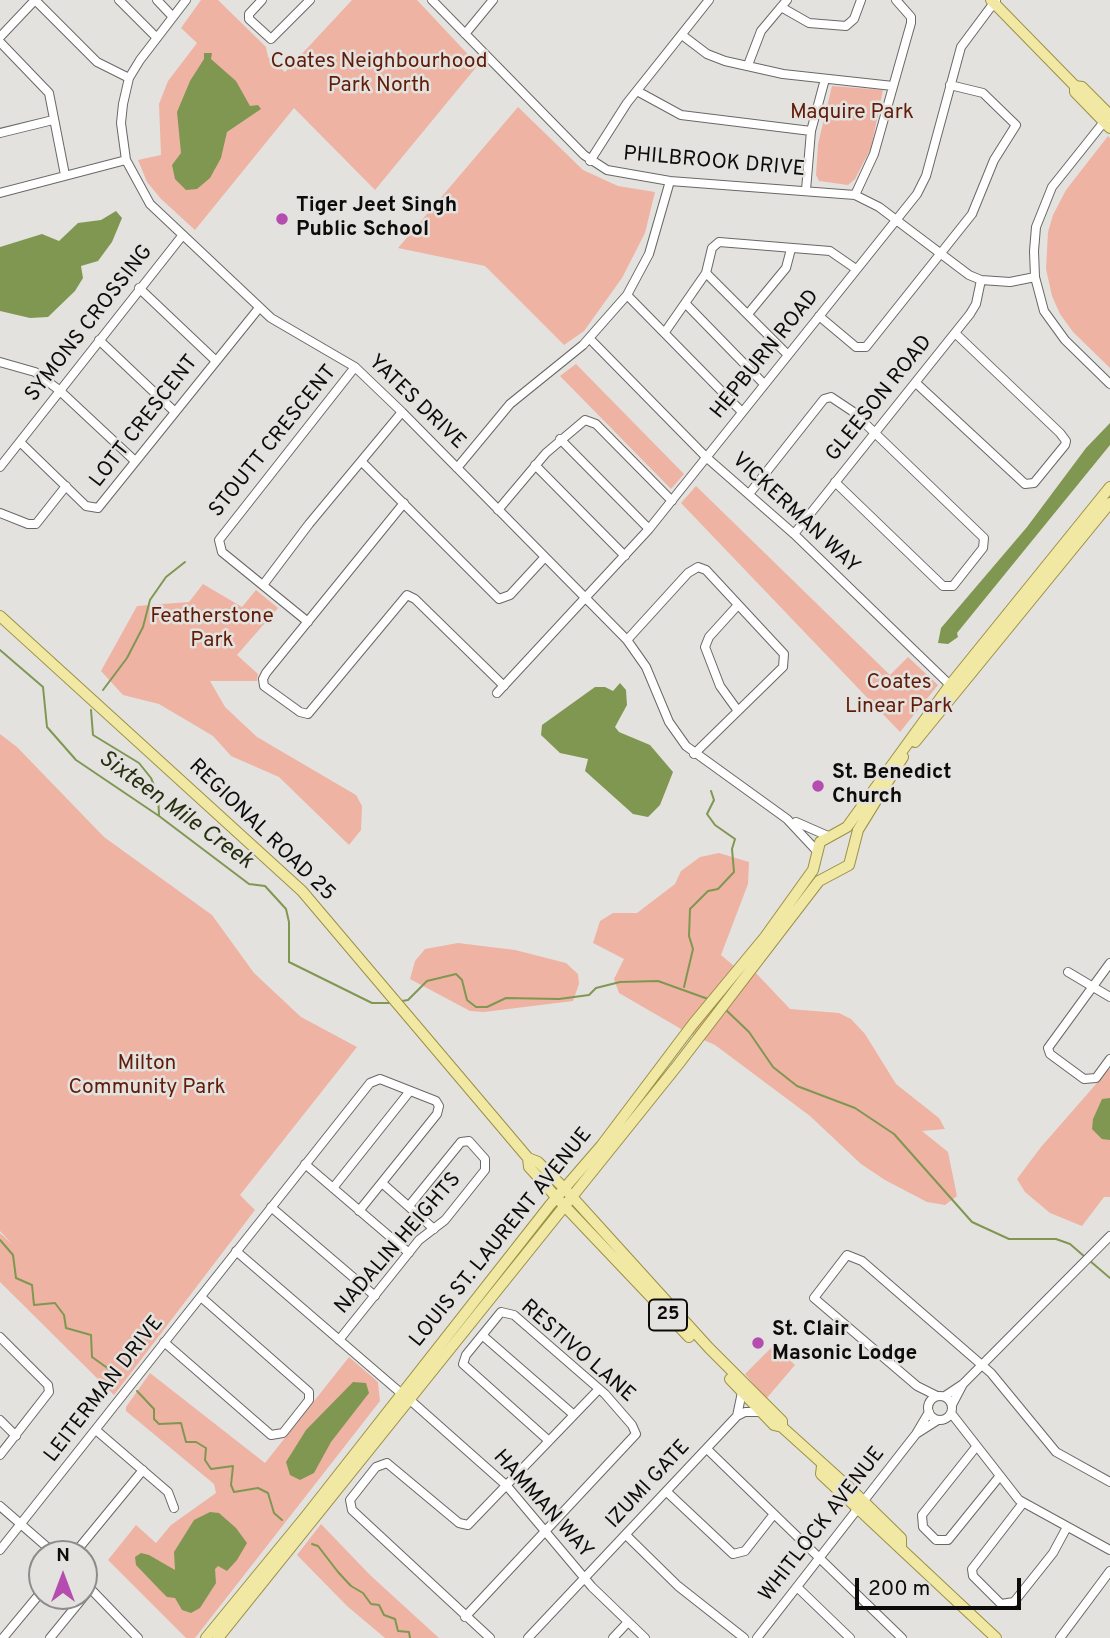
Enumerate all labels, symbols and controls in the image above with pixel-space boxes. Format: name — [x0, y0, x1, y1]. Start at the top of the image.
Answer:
park label: Coates Neighbourhood Park North — [270, 50, 488, 100]
park label: Maquire Park — [790, 101, 914, 127]
street label: PHILBROOK DRIVE — [622, 143, 806, 183]
place label: Tiger Jeet Singh Public School — [296, 194, 457, 244]
marker: Tiger Jeet Singh Public School — [274, 211, 290, 227]
street label: SYMONS CROSSING — [21, 240, 159, 408]
street label: HEPBURN ROAD — [706, 285, 826, 425]
street label: GLEESON ROAD — [821, 331, 939, 467]
street label: YATES DRIVE — [362, 350, 470, 456]
street label: LOTT CRESCENT — [86, 351, 204, 493]
street label: STOUTT CRESCENT — [205, 361, 343, 523]
street label: VICKERMAN WAY — [726, 448, 864, 580]
park label: Featherstone Park — [150, 605, 274, 655]
park label: Coates Linear Park — [845, 671, 953, 721]
water label: Sixteen Mile Creek — [92, 746, 258, 876]
street label: REGIONAL ROAD 25 — [183, 755, 339, 907]
place label: St. Benedict Church — [832, 761, 951, 811]
marker: St. Benedict Church — [810, 778, 826, 794]
park label: Milton Community Park — [68, 1052, 226, 1102]
street label: LOUIS ST. LAURENT AVENUE — [406, 1123, 598, 1353]
street label: NADALIN HEIGHTS — [331, 1168, 467, 1320]
street label: RESTIVO LANE — [515, 1295, 639, 1409]
road number: 25 — [649, 1300, 687, 1330]
street label: LEITERMAN DRIVE — [40, 1312, 170, 1468]
place label: St. Clair Masonic Lodge — [772, 1318, 917, 1368]
marker: St. Clair Masonic Lodge — [750, 1335, 766, 1351]
street label: IZUMI GATE — [602, 1436, 696, 1534]
street label: WHITLOCK AVENUE — [755, 1443, 891, 1607]
street label: HAMMAN WAY — [487, 1445, 597, 1565]
north arrow — [28, 1540, 98, 1610]
text: N — [56, 1544, 70, 1568]
scale bar — [858, 1564, 1024, 1608]
text: 200 m — [868, 1576, 930, 1603]

